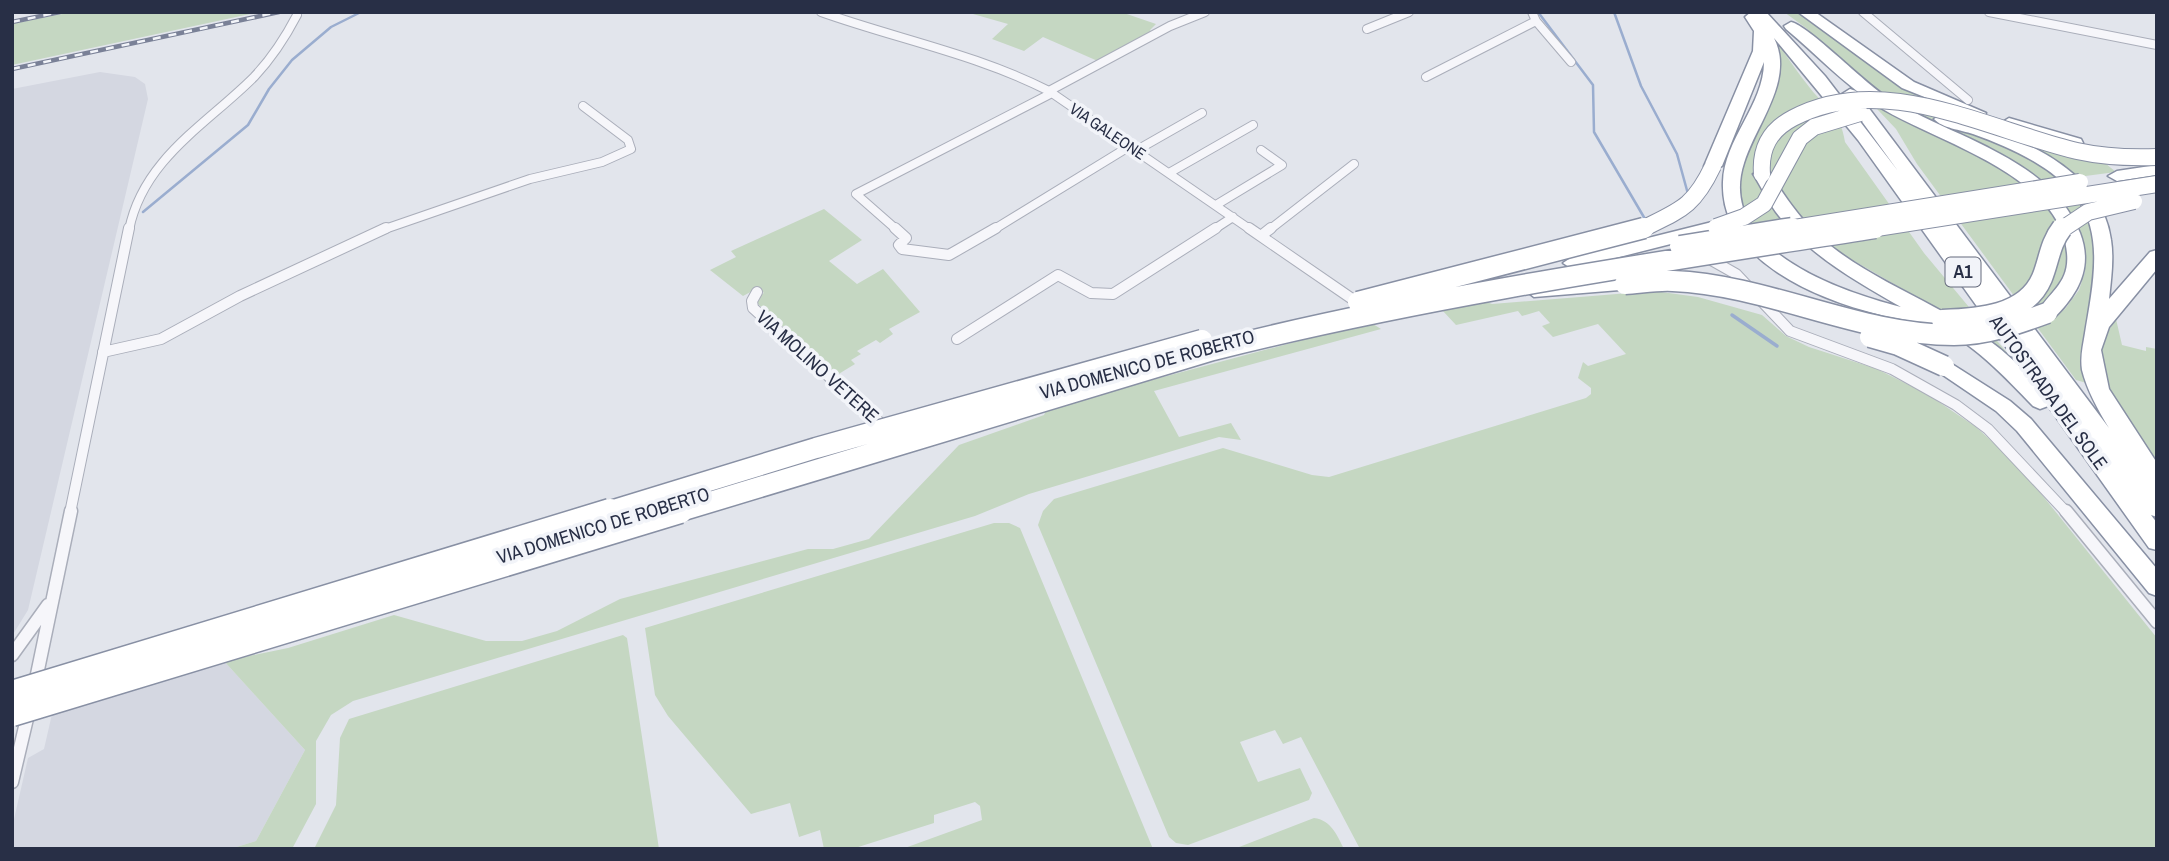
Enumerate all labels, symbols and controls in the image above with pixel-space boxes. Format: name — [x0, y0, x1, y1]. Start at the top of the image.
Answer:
street label: VIA GALEONE — [1066, 97, 1150, 165]
road number: A1 — [1946, 258, 1980, 286]
street label: VIA MOLINO VETERE — [751, 304, 885, 428]
street label: AUTOSTRADA DEL SOLE — [1983, 309, 2114, 475]
street label: VIA DOMENICO DE ROBERTO — [1037, 323, 1257, 405]
street label: VIA DOMENICO DE ROBERTO — [493, 480, 713, 570]

